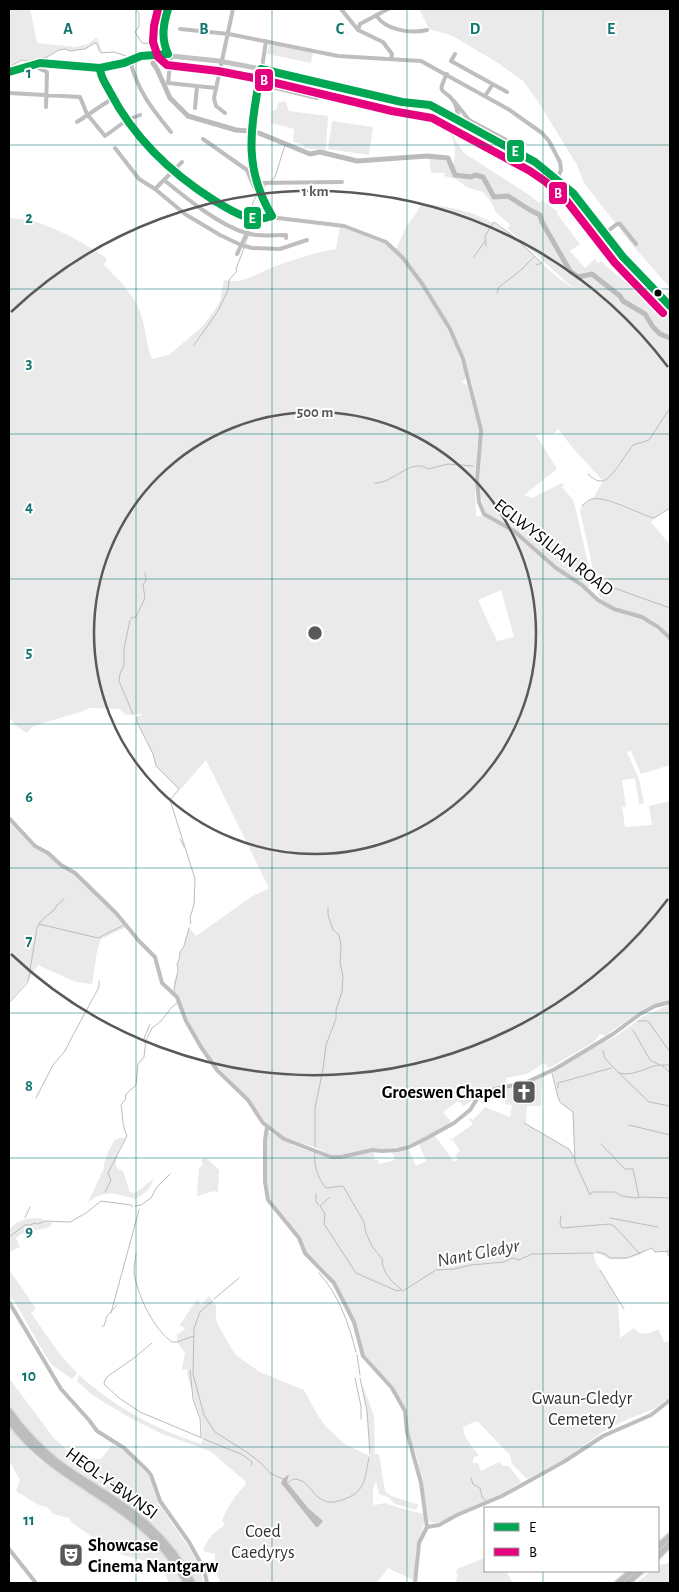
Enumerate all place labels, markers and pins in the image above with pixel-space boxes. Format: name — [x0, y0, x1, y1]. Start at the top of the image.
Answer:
unlabelled marker — [653, 288, 663, 298]
centre of rings — [306, 624, 324, 642]
church icon: Groeswen Chapel — [511, 1079, 537, 1105]
place label: Groeswen Chapel — [382, 1084, 506, 1102]
place label: Showcase Cinema Nantgarw — [88, 1537, 219, 1576]
theatre icon: Showcase Cinema Nantgarw — [58, 1542, 84, 1568]

